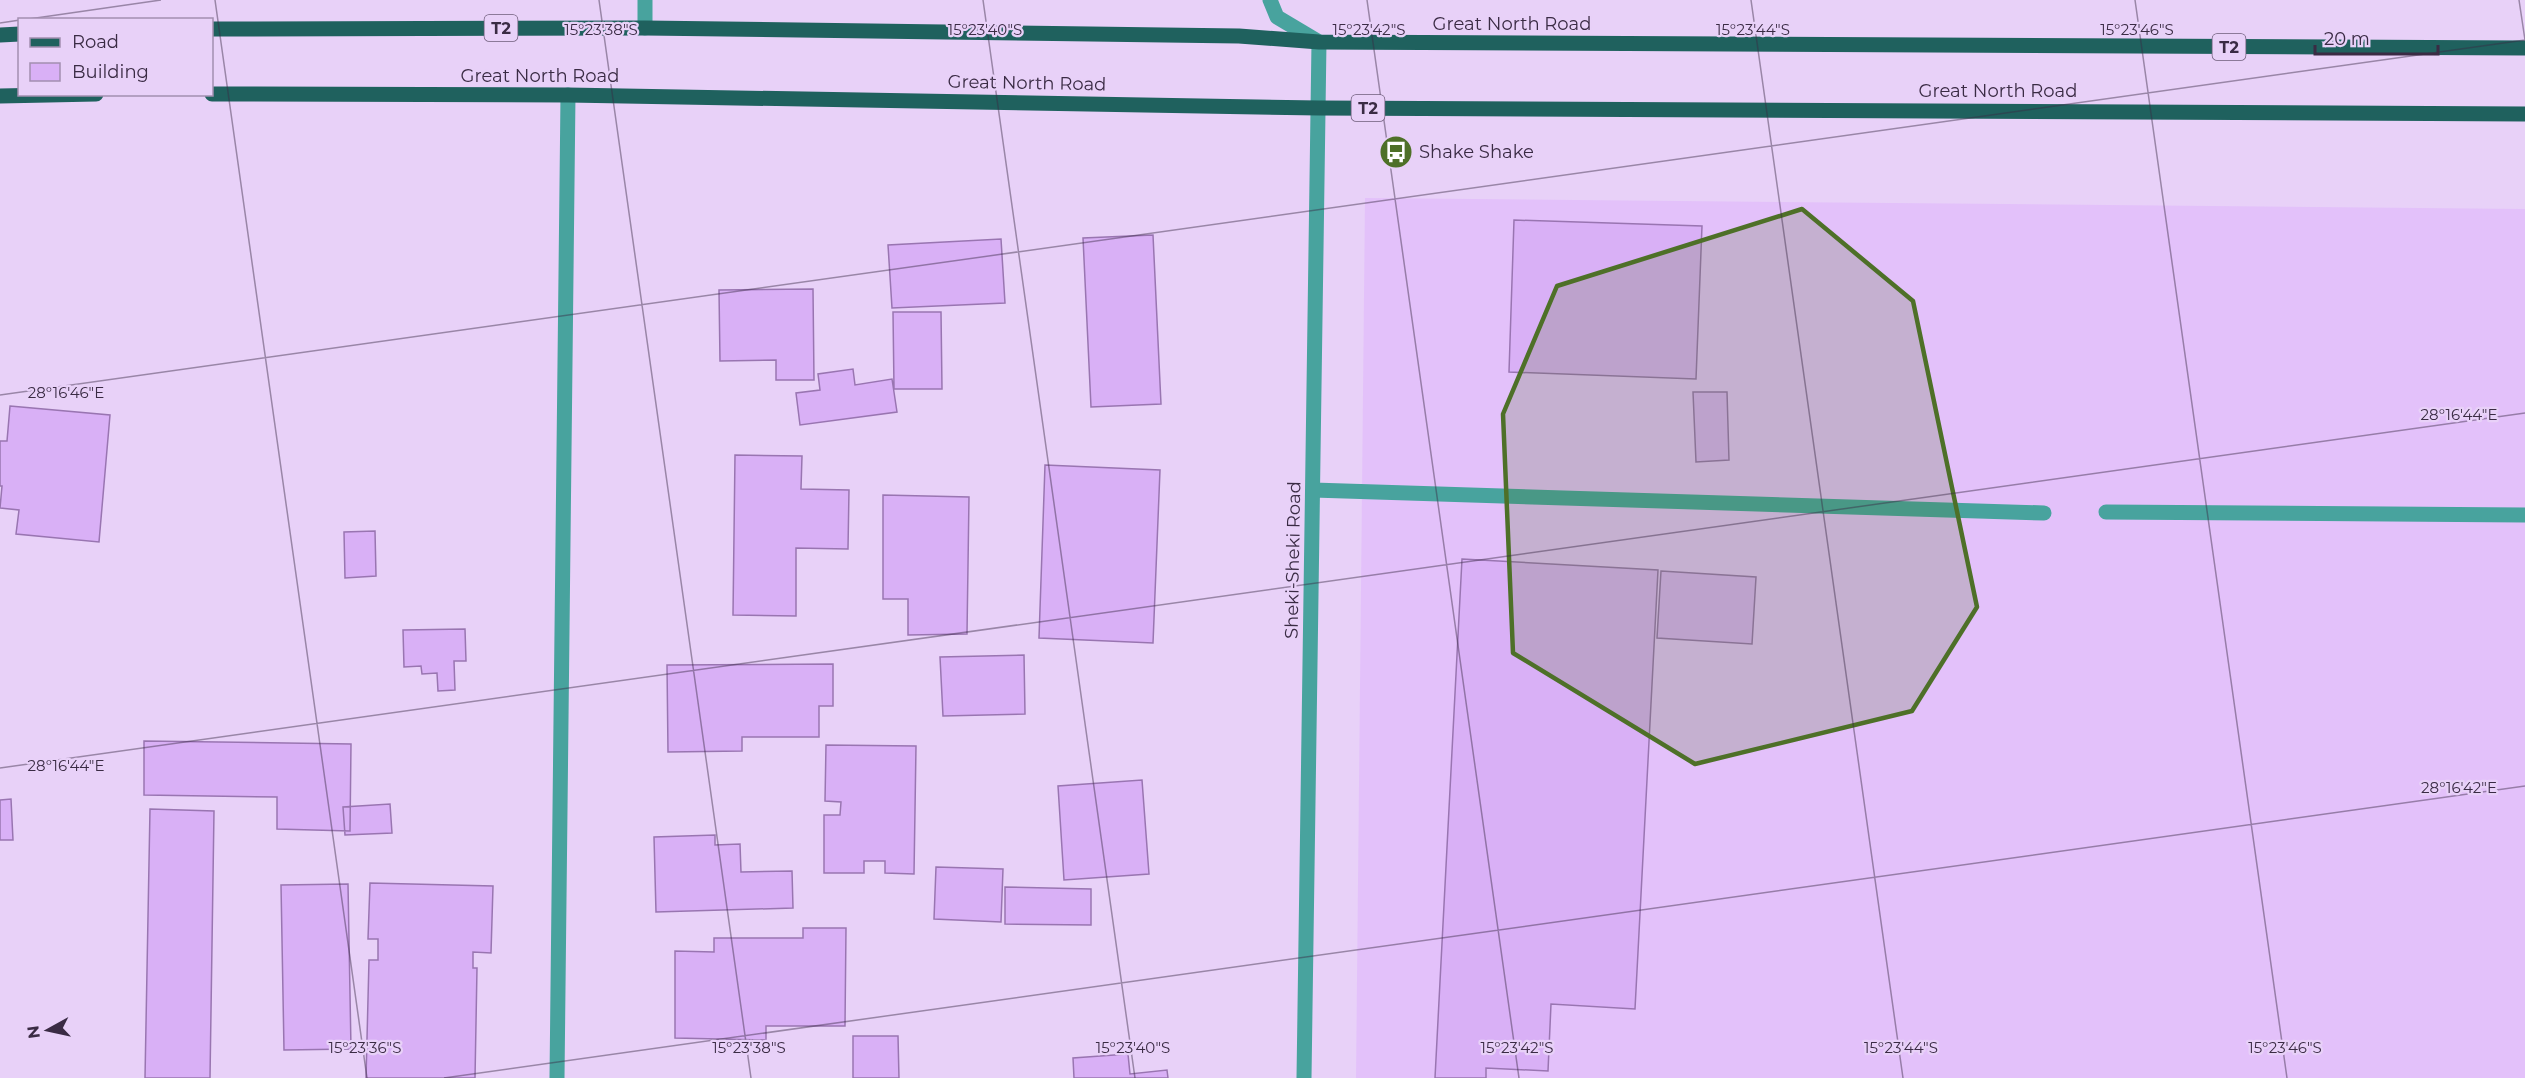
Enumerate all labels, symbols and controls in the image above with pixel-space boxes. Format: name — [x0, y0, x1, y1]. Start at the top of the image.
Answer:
street label: Great North Road — [1433, 13, 1591, 35]
road number: T2 — [484, 15, 518, 41]
legend — [18, 18, 213, 96]
scale bar — [2315, 18, 2438, 56]
text: 15°23'38"S — [564, 20, 638, 39]
text: 15°23'40"S — [948, 20, 1022, 39]
text: 15°23'42"S — [1333, 20, 1405, 39]
text: 15°23'44"S — [1716, 20, 1790, 39]
text: 15°23'46"S — [2100, 20, 2174, 39]
text: 20 m — [2324, 28, 2370, 50]
text: Road — [72, 31, 119, 53]
road number: T2 — [2212, 34, 2246, 60]
text: Building — [72, 61, 149, 83]
street label: Great North Road — [461, 65, 619, 87]
street label: Great North Road — [947, 71, 1107, 95]
street label: Great North Road — [1919, 80, 2077, 102]
road number: T2 — [1352, 95, 1384, 121]
bus stop icon: Shake Shake — [1378, 134, 1414, 170]
place label: Shake Shake — [1419, 141, 1534, 163]
text: 28°16'46"E — [28, 383, 104, 402]
text: 28°16'44"E — [2421, 405, 2497, 424]
street label: Sheki-Sheki Road — [1281, 481, 1305, 639]
text: 28°16'44"E — [28, 756, 104, 775]
text: 28°16'42"E — [2421, 778, 2497, 797]
north arrow — [18, 1000, 78, 1060]
text: N — [23, 1024, 44, 1040]
text: 15°23'36"S — [329, 1038, 401, 1057]
text: 15°23'38"S — [712, 1038, 786, 1057]
text: 15°23'40"S — [1096, 1038, 1170, 1057]
text: 15°23'42"S — [1481, 1038, 1553, 1057]
text: 15°23'44"S — [1864, 1038, 1938, 1057]
text: 15°23'46"S — [2248, 1038, 2322, 1057]

